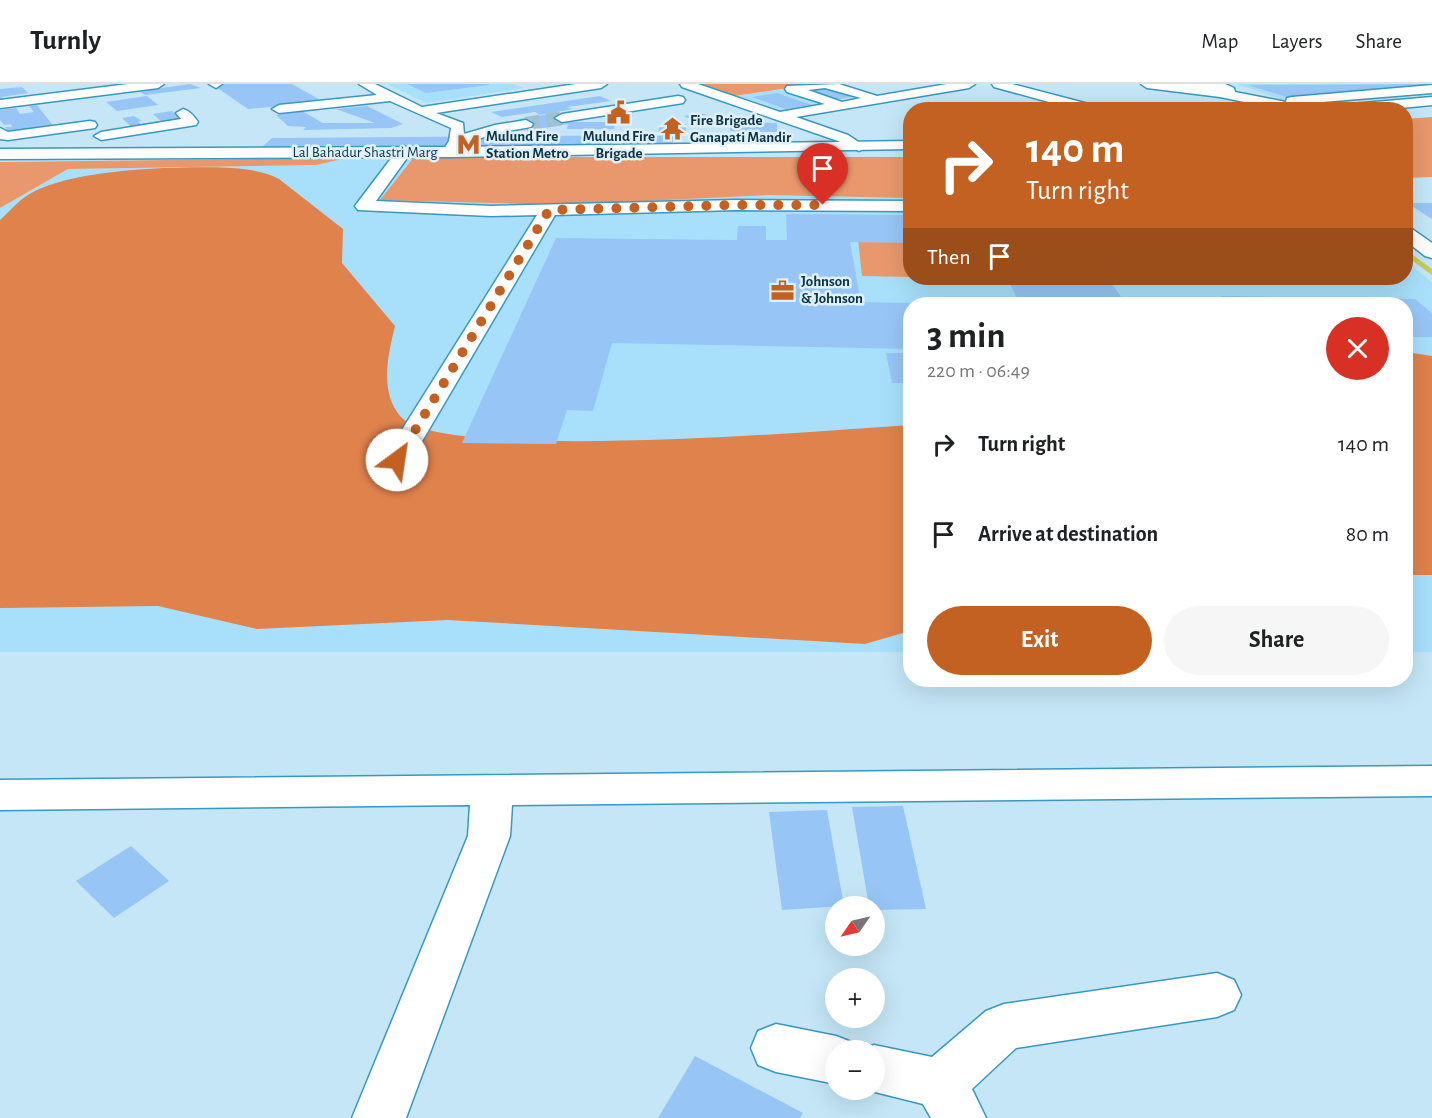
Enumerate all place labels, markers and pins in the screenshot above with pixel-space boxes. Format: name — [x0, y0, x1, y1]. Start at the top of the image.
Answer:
public building icon: Mulund Fire Brigade — [606, 99, 632, 125]
place label: Fire Brigade Ganapati Mandir — [690, 113, 792, 145]
temple icon: Fire Brigade Ganapati Mandir — [659, 116, 685, 142]
place label: Mulund Fire Station Metro — [486, 129, 569, 161]
place label: Mulund Fire Brigade — [583, 129, 655, 161]
metro station icon: Mulund Fire Station Metro — [455, 132, 481, 158]
pin — [797, 143, 848, 205]
place label: Johnson & Johnson — [801, 274, 863, 306]
office icon: Johnson & Johnson — [770, 277, 796, 303]

